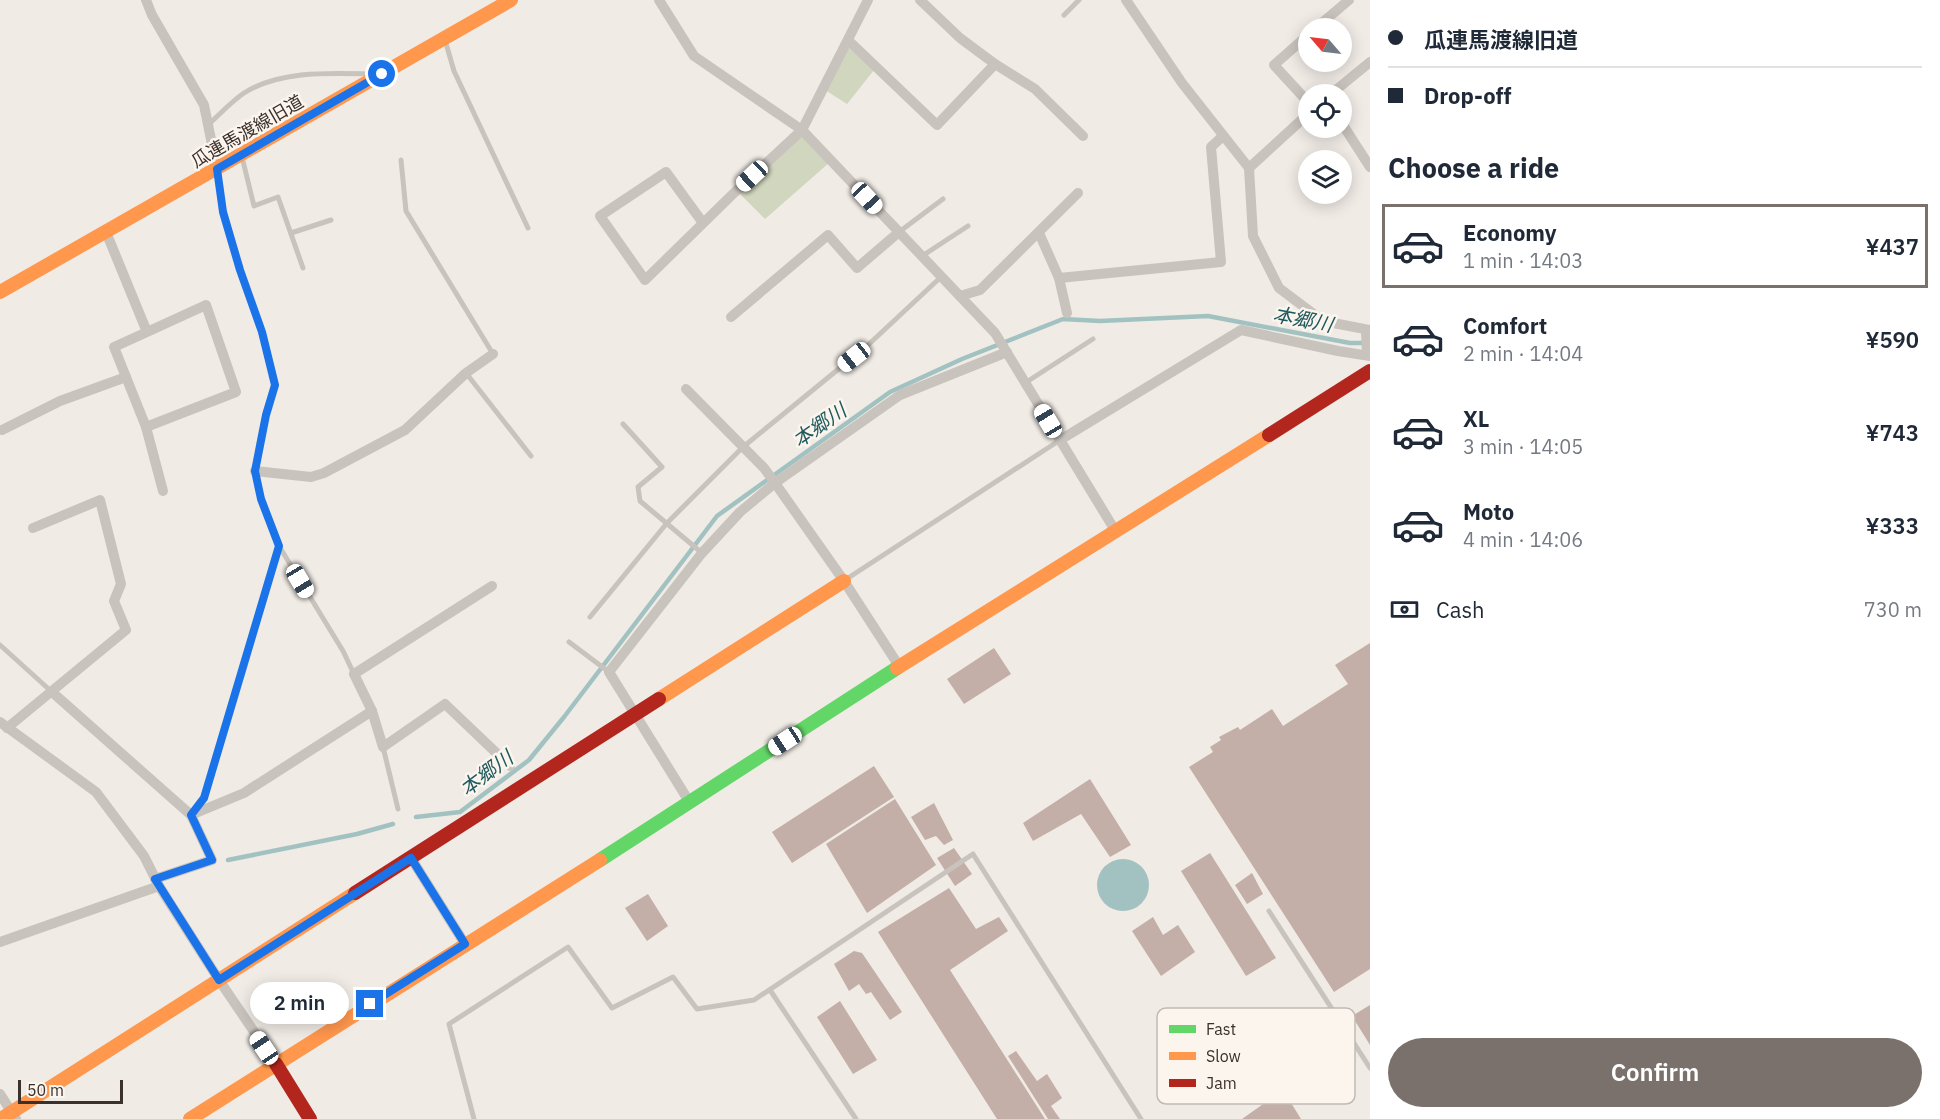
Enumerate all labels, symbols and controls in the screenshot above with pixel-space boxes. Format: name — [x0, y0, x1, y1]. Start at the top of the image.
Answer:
north arrow — [1298, 18, 1352, 72]
map controls — [1298, 18, 1352, 204]
text: 瓜連馬渡線旧道 — [1424, 25, 1578, 54]
route start — [368, 60, 395, 87]
text: Drop-off — [1424, 81, 1511, 110]
button: locate — [1298, 84, 1352, 138]
street label: 瓜連馬渡線旧道 — [187, 90, 307, 172]
button: layers — [1298, 150, 1352, 204]
text: Choose a ride — [1388, 150, 1559, 185]
car — [733, 157, 771, 195]
car — [848, 179, 886, 217]
text: Economy — [1463, 218, 1557, 247]
icon: car — [1391, 219, 1445, 273]
text: ¥437 — [1865, 232, 1919, 261]
text: 1 min · 14:03 — [1463, 247, 1583, 274]
water label: 本郷川 — [1271, 300, 1337, 338]
text: Comfort — [1463, 311, 1547, 340]
icon: car — [1391, 312, 1445, 366]
text: ¥590 — [1865, 325, 1919, 354]
car — [834, 339, 874, 375]
text: 2 min · 14:04 — [1463, 340, 1583, 367]
water label: 本郷川 — [787, 396, 853, 453]
car — [1031, 401, 1065, 441]
text: XL — [1463, 404, 1489, 433]
icon: car — [1391, 405, 1445, 459]
text: ¥743 — [1865, 418, 1919, 447]
text: 3 min · 14:05 — [1463, 433, 1583, 460]
text: Moto — [1463, 497, 1514, 526]
icon: car — [1391, 498, 1445, 552]
text: ¥333 — [1865, 511, 1919, 540]
text: 4 min · 14:06 — [1463, 526, 1583, 553]
car — [283, 561, 317, 601]
icon: cash — [1388, 593, 1421, 626]
text: Cash — [1436, 595, 1485, 624]
text: 730 m — [1864, 596, 1922, 623]
car — [765, 724, 805, 758]
water label: 本郷川 — [454, 743, 520, 802]
callout: 2 min — [250, 983, 349, 1025]
text: 2 min — [274, 989, 325, 1016]
route end — [356, 990, 383, 1017]
legend — [1157, 1008, 1355, 1104]
text: Fast — [1206, 1019, 1236, 1039]
car — [246, 1028, 282, 1068]
button: Confirm — [1388, 1038, 1922, 1107]
text: Slow — [1206, 1046, 1241, 1066]
text: Jam — [1206, 1073, 1237, 1093]
scale bar — [18, 1077, 123, 1104]
text: 50 m — [27, 1080, 64, 1100]

